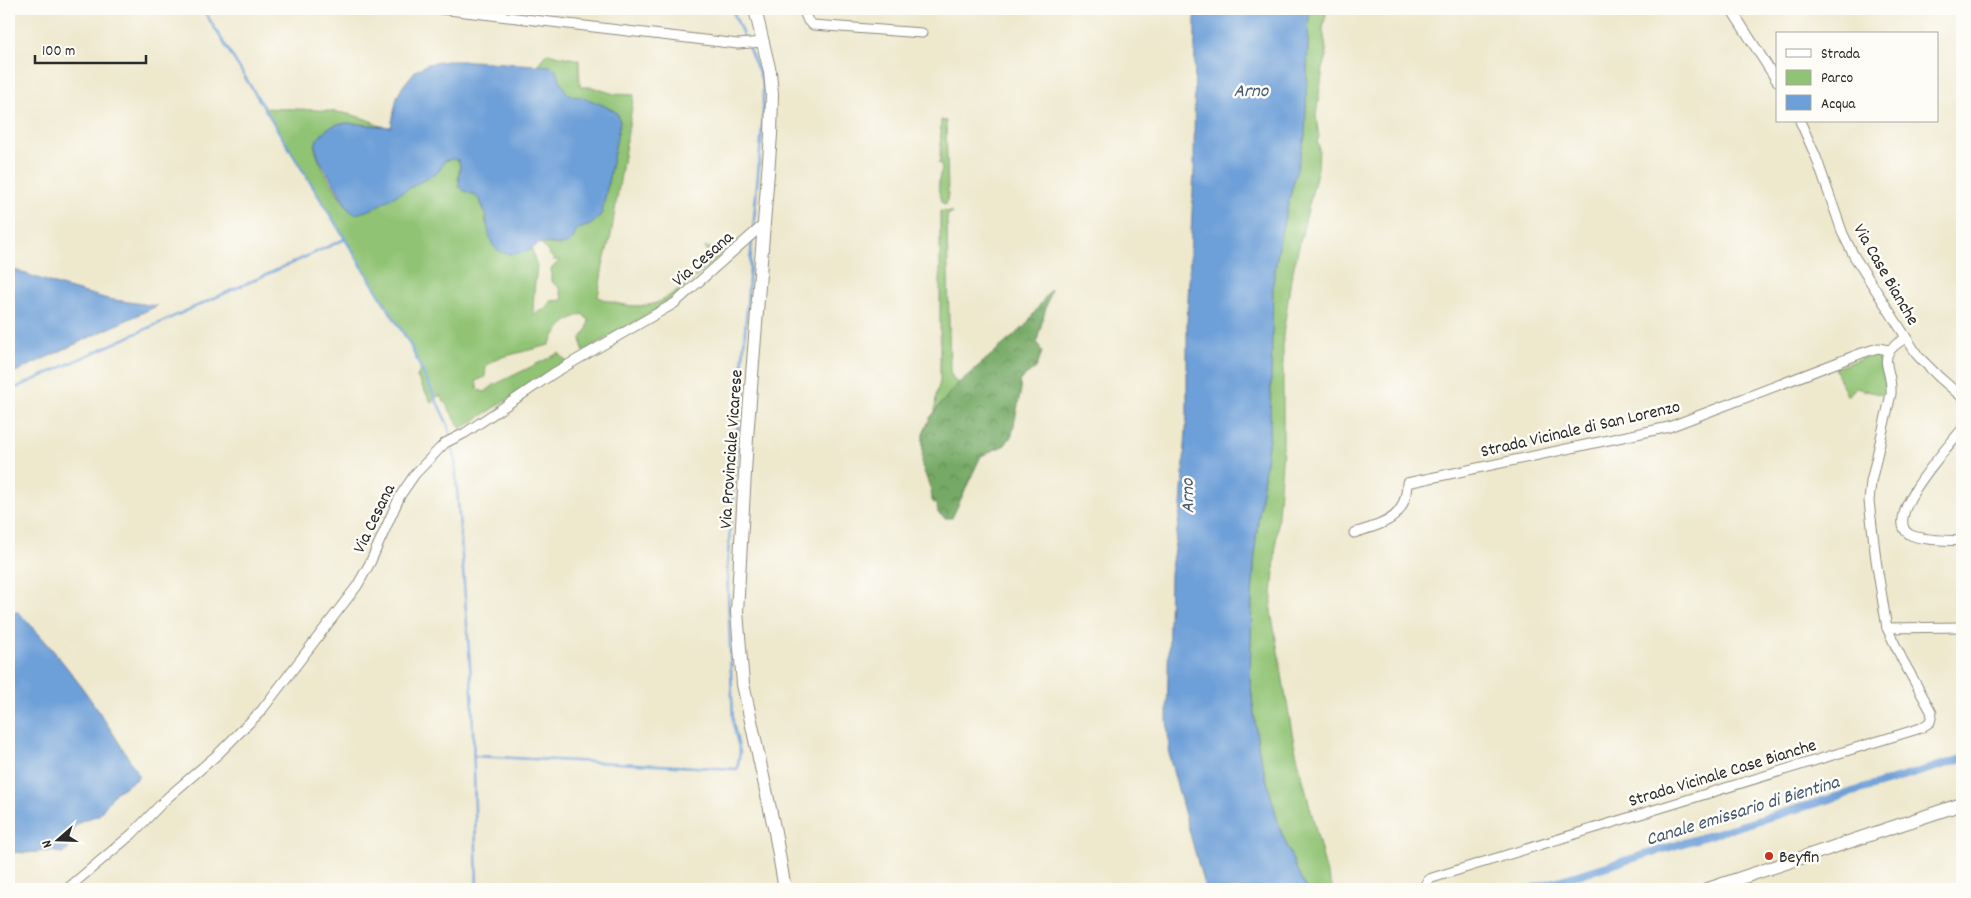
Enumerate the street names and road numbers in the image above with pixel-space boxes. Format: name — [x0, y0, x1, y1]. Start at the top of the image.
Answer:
street label: Via Case Bianche — [1846, 220, 1924, 331]
street label: Via Cesana — [667, 226, 740, 294]
street label: Via Provinciale Vicarese — [714, 369, 751, 530]
street label: Strada Vicinale di San Lorenzo — [1478, 395, 1683, 466]
street label: Via Cesana — [348, 480, 403, 558]
street label: Strada Vicinale Case Bianche — [1626, 734, 1820, 815]

